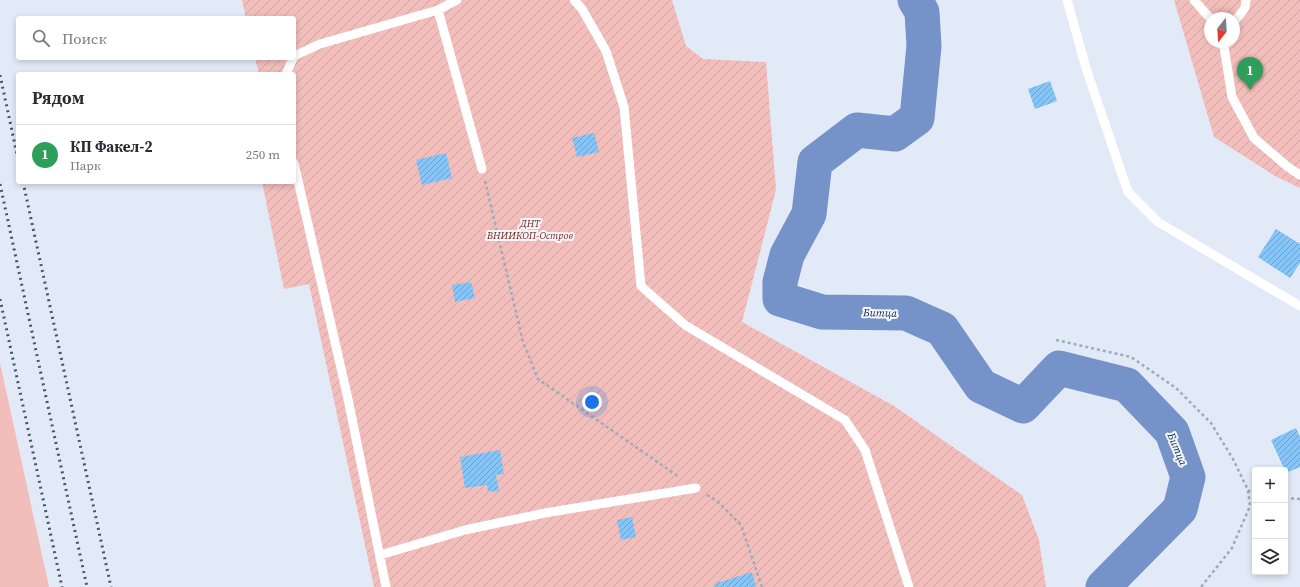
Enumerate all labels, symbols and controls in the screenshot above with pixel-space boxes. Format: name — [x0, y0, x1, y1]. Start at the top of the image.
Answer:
north arrow — [1204, 12, 1240, 48]
search box — [16, 16, 296, 60]
icon: search — [30, 27, 52, 49]
text: Поиск — [62, 28, 107, 49]
pin: 1 — [1237, 57, 1263, 90]
text: Рядом — [32, 86, 84, 110]
text: КП Факел-2 — [70, 136, 153, 157]
text: 1 — [41, 146, 49, 163]
text: 250 m — [246, 146, 280, 163]
text: Парк — [70, 157, 101, 174]
park label: ДНТ ВНИИКОП-Остров — [486, 217, 573, 242]
water label: Битца — [862, 305, 897, 321]
your location — [582, 392, 602, 412]
water label: Битца — [1163, 430, 1191, 468]
map controls — [1252, 467, 1288, 575]
button: + — [1252, 467, 1288, 503]
button: − — [1252, 503, 1288, 539]
button: layers — [1252, 539, 1288, 575]

